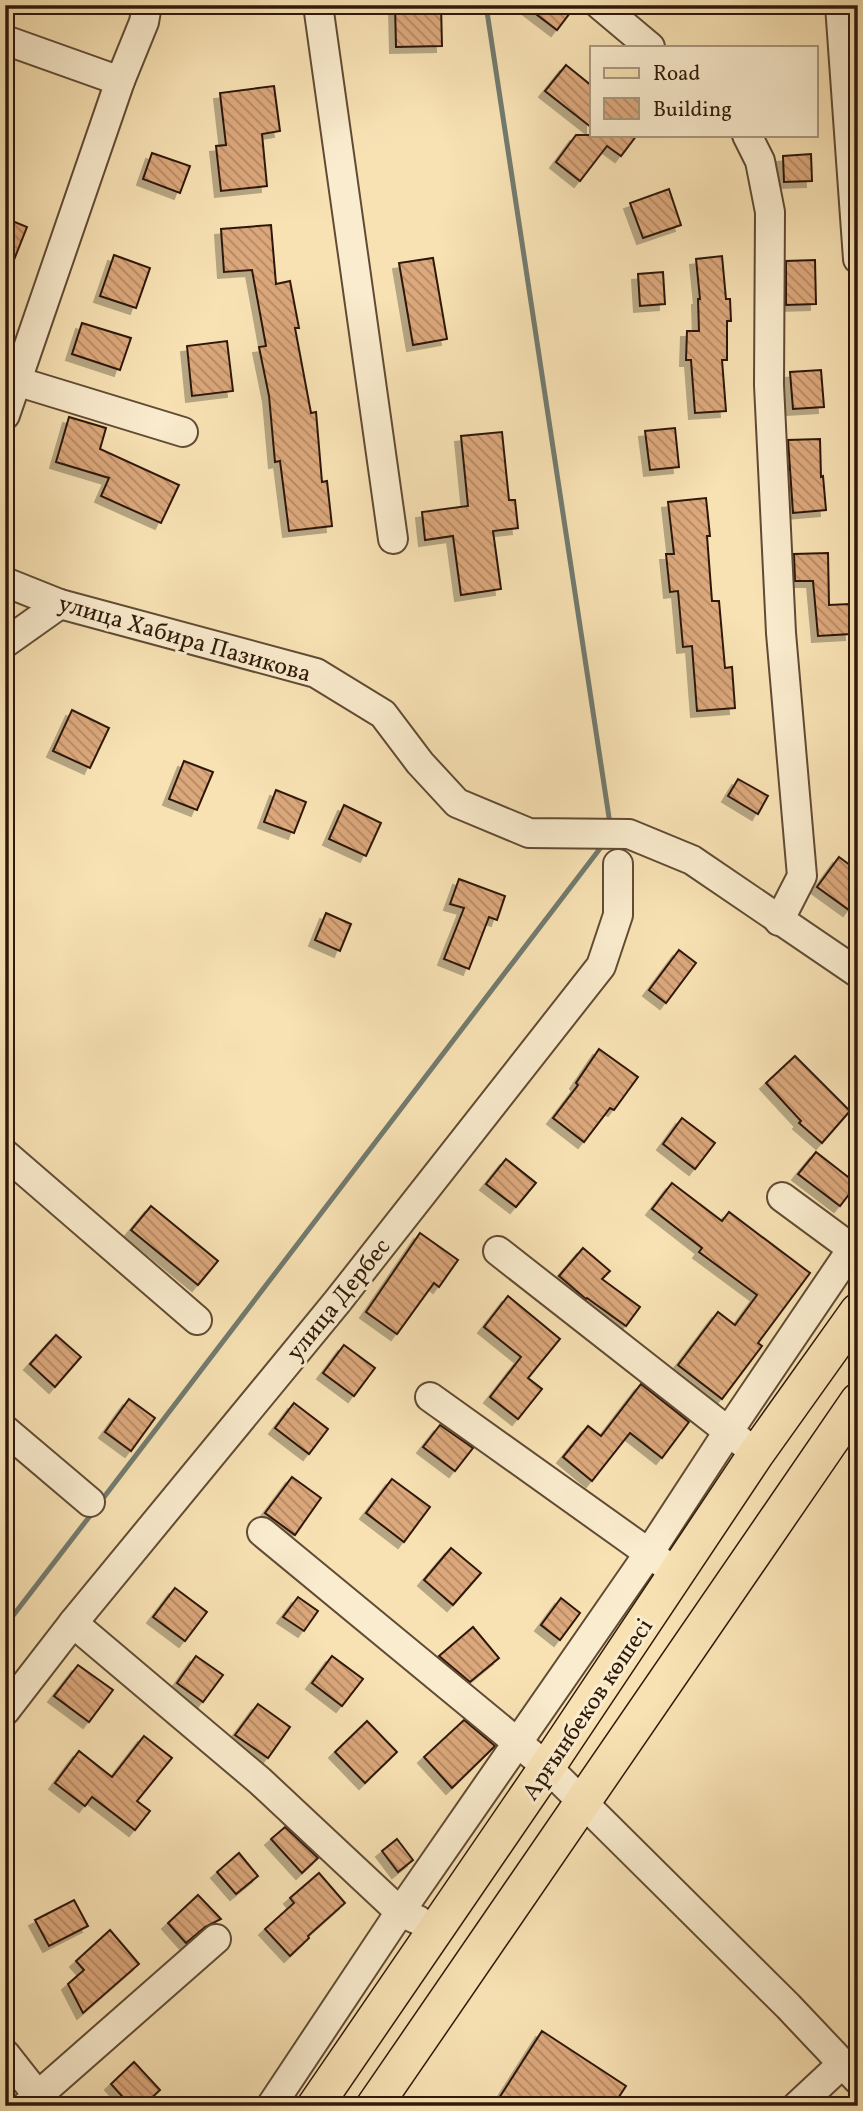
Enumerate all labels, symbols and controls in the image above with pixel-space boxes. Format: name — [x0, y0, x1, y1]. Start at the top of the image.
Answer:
legend — [590, 46, 818, 136]
text: Road — [653, 60, 700, 89]
text: Building — [653, 96, 732, 125]
street label: улица Хабира Пазикова — [54, 588, 315, 692]
street label: улица Дербес — [279, 1232, 400, 1369]
street label: Арғынбеков көшесі — [515, 1612, 662, 1808]

